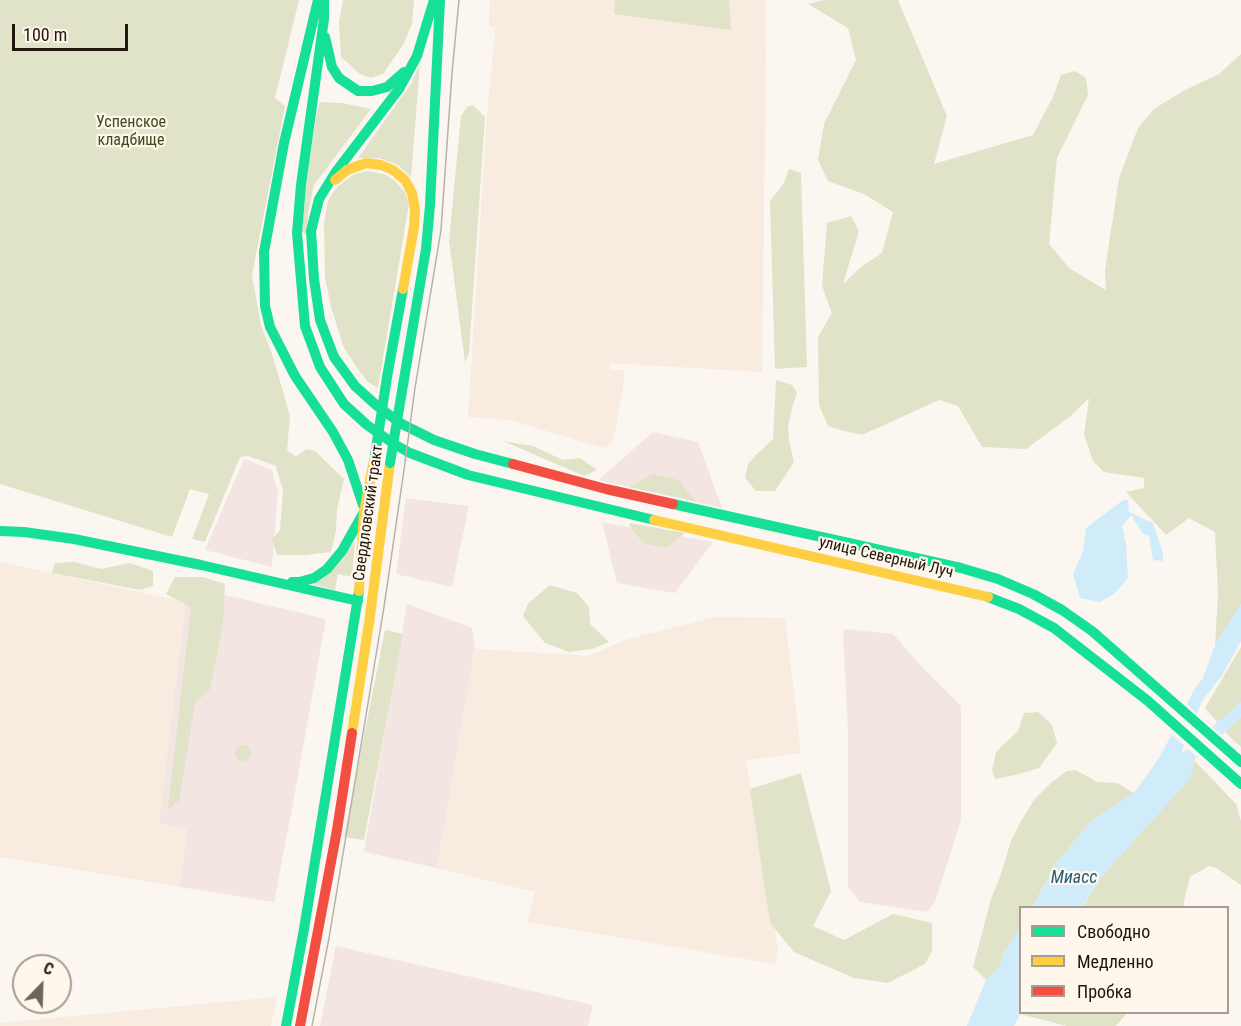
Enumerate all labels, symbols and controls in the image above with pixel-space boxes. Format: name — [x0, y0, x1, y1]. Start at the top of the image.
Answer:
scale bar — [15, 12, 130, 50]
text: 100 m — [23, 24, 67, 45]
park label: Успенское кладбище — [96, 113, 166, 151]
street label: Свердловский тракт — [350, 444, 388, 582]
street label: улица Северный Луч — [817, 533, 955, 583]
water label: Миасс — [1051, 867, 1097, 889]
legend — [1019, 906, 1229, 1014]
text: Свободно — [1077, 921, 1150, 942]
text: Медленно — [1077, 951, 1154, 972]
north arrow — [12, 954, 72, 1014]
text: С — [41, 958, 56, 979]
text: Пробка — [1077, 981, 1132, 1002]

